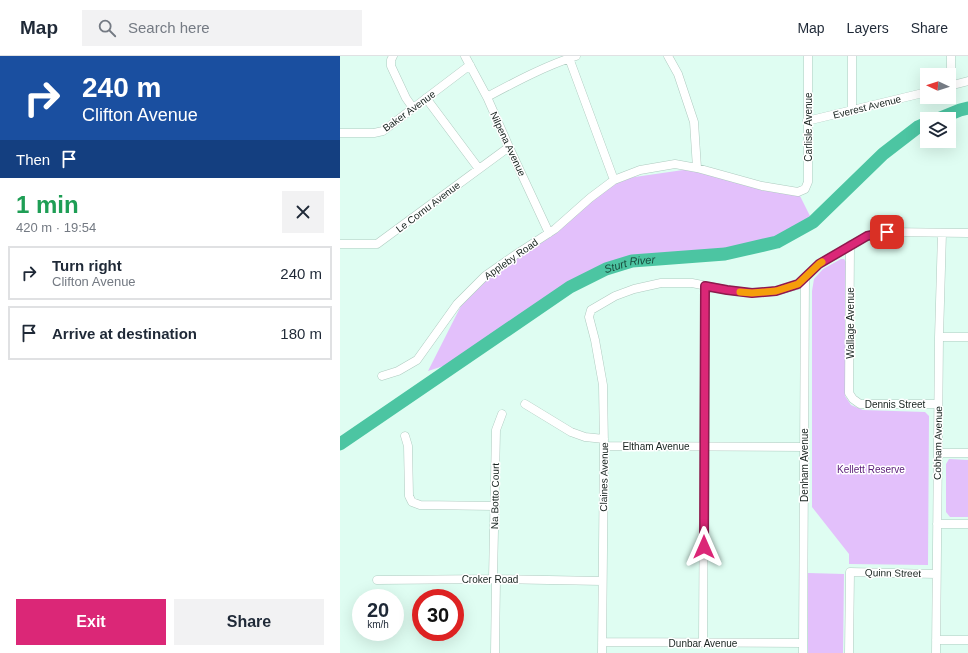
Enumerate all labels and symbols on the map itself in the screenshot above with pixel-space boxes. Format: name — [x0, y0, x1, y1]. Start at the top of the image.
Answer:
north arrow — [920, 68, 956, 104]
street label: Baker Avenue — [381, 88, 438, 134]
street label: Carlisle Avenue — [803, 92, 814, 162]
street label: Everest Avenue — [832, 93, 903, 121]
street label: Nilpena Avenue — [488, 110, 528, 178]
street label: Le Cornu Avenue — [394, 179, 462, 235]
pin — [870, 215, 904, 249]
street label: Appleby Road — [482, 236, 540, 282]
water label: Sturt River — [603, 253, 657, 275]
street label: Wallage Avenue — [845, 287, 856, 359]
street label: Dennis Street — [865, 399, 926, 410]
street label: Cobham Avenue — [932, 406, 944, 480]
street label: Denham Avenue — [799, 428, 810, 502]
street label: Eltham Avenue — [622, 441, 690, 452]
street label: Claines Avenue — [598, 442, 610, 512]
street label: Na Botto Court — [489, 463, 501, 529]
park label: Kellett Reserve — [837, 464, 905, 475]
position arrow — [683, 526, 725, 568]
street label: Quinn Street — [865, 567, 921, 579]
street label: Croker Road — [462, 574, 518, 585]
speed limit sign: 30 — [412, 589, 464, 641]
street label: Dunbar Avenue — [669, 638, 738, 649]

